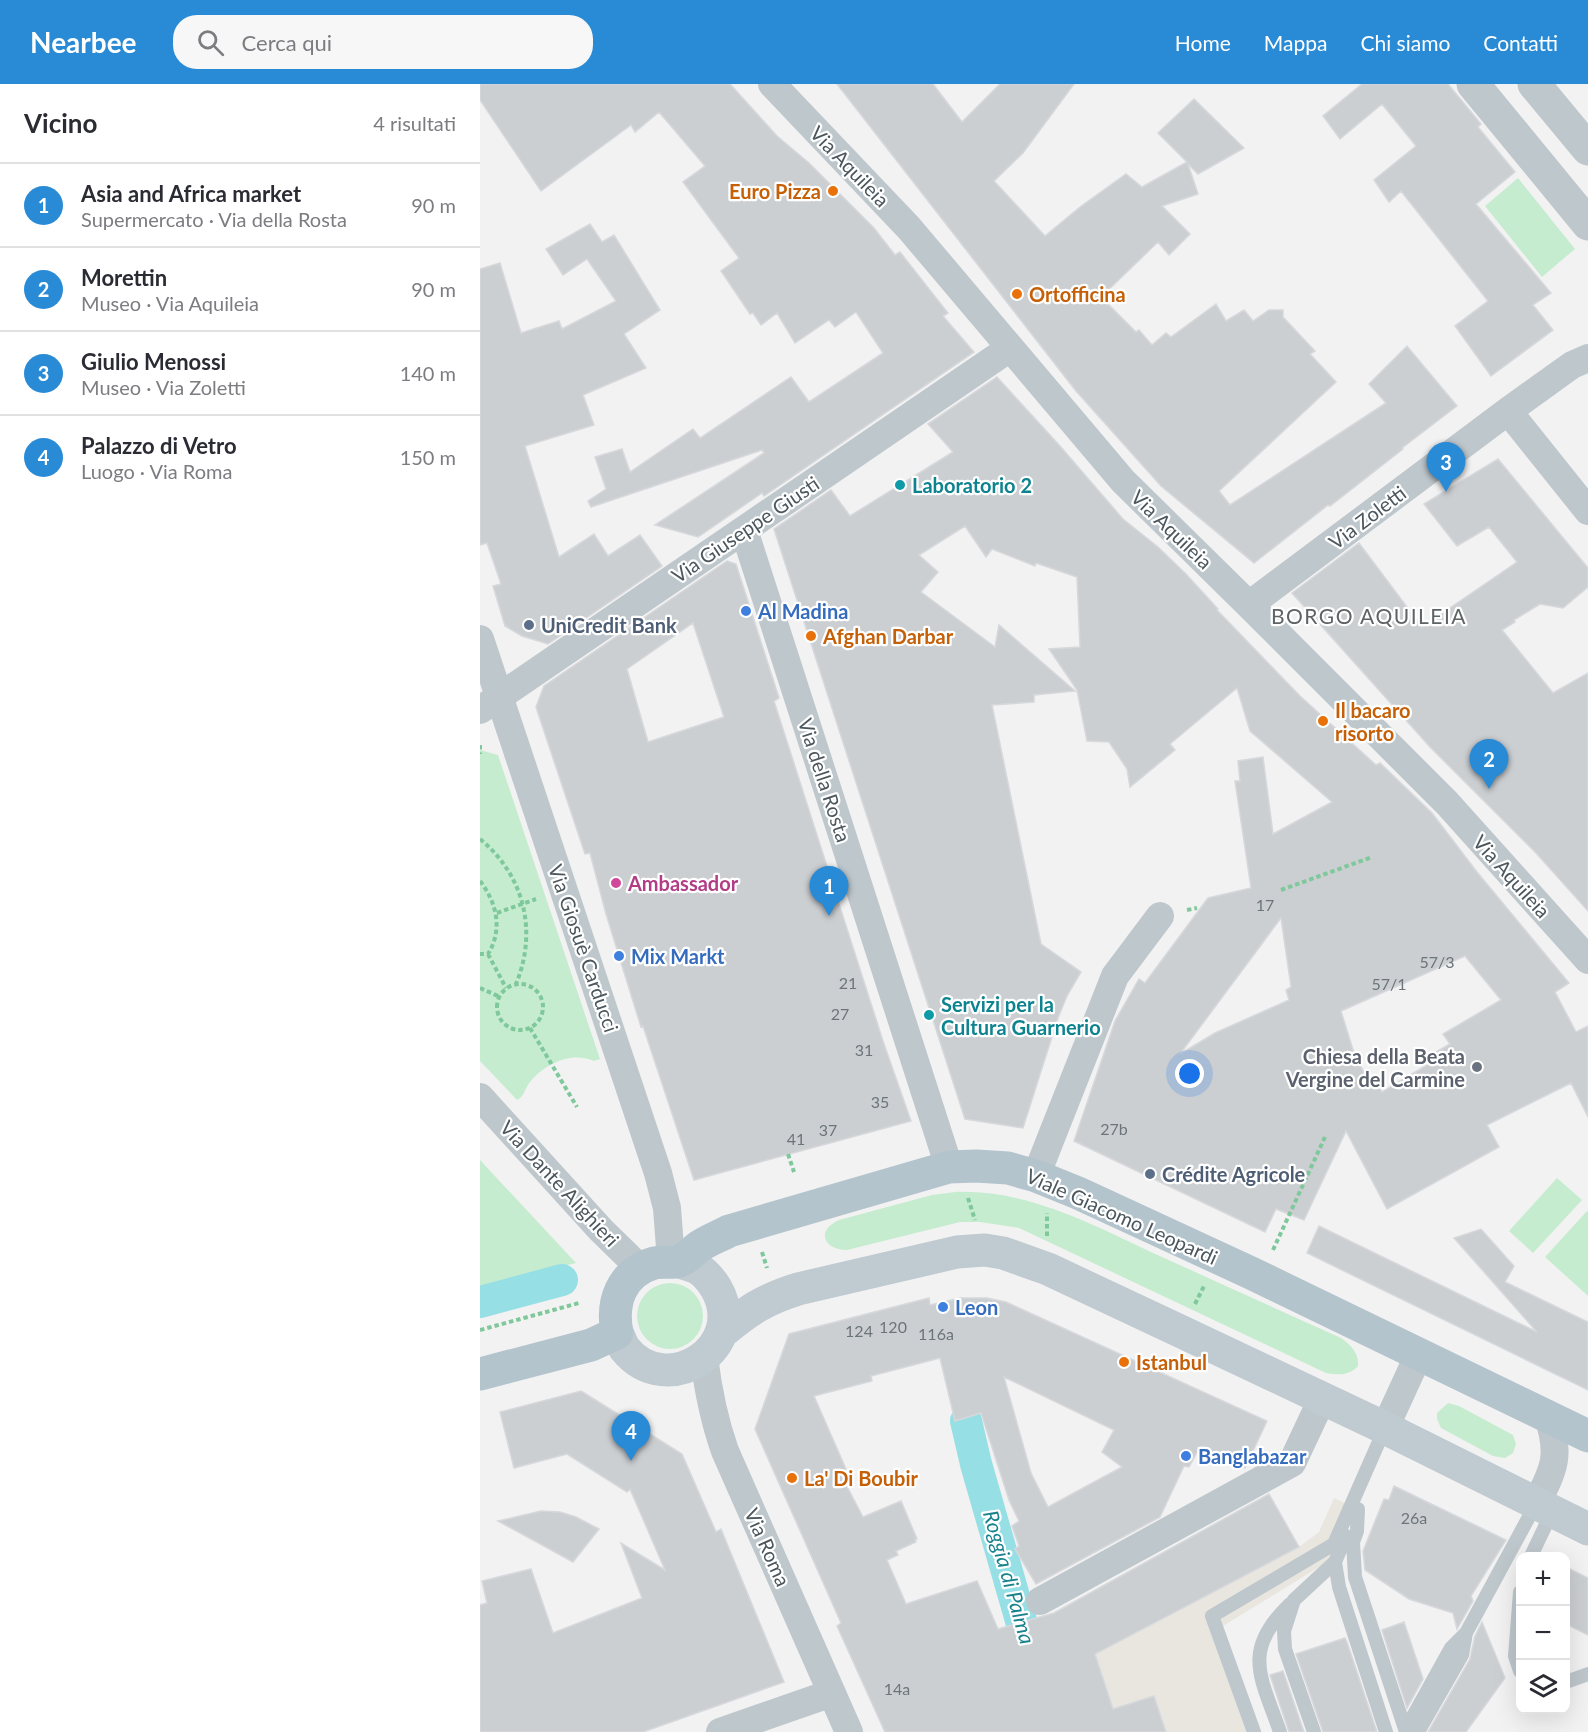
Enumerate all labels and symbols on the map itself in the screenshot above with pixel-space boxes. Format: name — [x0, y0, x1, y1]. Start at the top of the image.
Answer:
street label: Via Aquileia — [806, 121, 894, 211]
place label: Euro Pizza — [729, 179, 821, 203]
marker: Euro Pizza — [826, 184, 840, 198]
place label: Ortofficina — [1029, 282, 1126, 306]
marker: Ortofficina — [1010, 287, 1024, 301]
pin: 3 — [1426, 442, 1466, 492]
street label: Via Giuseppe Giusti — [667, 471, 823, 587]
place label: Laboratorio 2 — [912, 473, 1032, 497]
marker: Laboratorio 2 — [893, 478, 907, 492]
street label: Via Zoletti — [1324, 480, 1410, 554]
street label: Via Aquileia — [1127, 485, 1217, 573]
place label: Al Madina — [757, 599, 848, 623]
district label: BORGO AQUILEIA — [1271, 603, 1467, 628]
marker: Al Madina — [739, 604, 753, 618]
place label: UniCredit Bank — [541, 613, 677, 637]
marker: UniCredit Bank — [522, 618, 536, 632]
place label: Afghan Darbar — [822, 624, 954, 648]
marker: Afghan Darbar — [804, 629, 818, 643]
place label: Il bacaro risorto — [1335, 698, 1411, 745]
marker: Il bacaro risorto — [1316, 714, 1330, 728]
street label: Via della Rosta — [794, 715, 856, 845]
pin: 2 — [1470, 740, 1508, 789]
street label: Via Aquileia — [1469, 830, 1555, 922]
street label: Via Giosuè Carducci — [544, 861, 624, 1035]
pin: 1 — [810, 866, 848, 916]
place label: Ambassador — [627, 871, 739, 895]
marker: Ambassador — [609, 876, 623, 890]
house number: 17 — [1256, 895, 1274, 914]
place label: Mix Markt — [631, 944, 725, 968]
marker: Mix Markt — [612, 949, 626, 963]
house number: 57/3 — [1419, 952, 1455, 971]
house number: 21 — [839, 973, 857, 992]
house number: 57/1 — [1371, 974, 1407, 993]
place label: Servizi per la Cultura Guarnerio — [941, 992, 1101, 1039]
house number: 27 — [831, 1004, 849, 1023]
marker: Servizi per la Cultura Guarnerio — [922, 1008, 936, 1022]
house number: 31 — [855, 1040, 873, 1059]
place label: Chiesa della Beata Vergine del Carmine — [1285, 1044, 1465, 1091]
your location — [1175, 1059, 1204, 1088]
marker: Chiesa della Beata Vergine del Carmine — [1470, 1060, 1484, 1074]
house number: 35 — [871, 1092, 889, 1111]
street label: Via Dante Alighieri — [495, 1115, 625, 1251]
house number: 27b — [1100, 1119, 1128, 1138]
house number: 37 — [819, 1120, 837, 1139]
house number: 41 — [787, 1129, 805, 1148]
place label: Crédite Agricole — [1162, 1162, 1306, 1186]
street label: Viale Giacomo Leopardi — [1023, 1163, 1221, 1269]
marker: Crédite Agricole — [1143, 1167, 1157, 1181]
place label: Leon — [955, 1295, 998, 1319]
marker: Leon — [936, 1300, 950, 1314]
house number: 120 — [879, 1317, 907, 1336]
house number: 124 — [845, 1321, 873, 1340]
house number: 116a — [918, 1324, 954, 1343]
place label: Istanbul — [1136, 1350, 1207, 1374]
marker: Istanbul — [1117, 1355, 1131, 1369]
pin: 4 — [612, 1412, 650, 1461]
place label: Banglabazar — [1198, 1444, 1307, 1468]
marker: Banglabazar — [1179, 1449, 1193, 1463]
place label: La' Di Boubir — [804, 1466, 919, 1490]
marker: La' Di Boubir — [785, 1471, 799, 1485]
street label: Via Roma — [740, 1504, 796, 1590]
water label: Roggia di Palma — [979, 1507, 1041, 1647]
house number: 26a — [1401, 1508, 1427, 1527]
house number: 14a — [884, 1679, 910, 1698]

